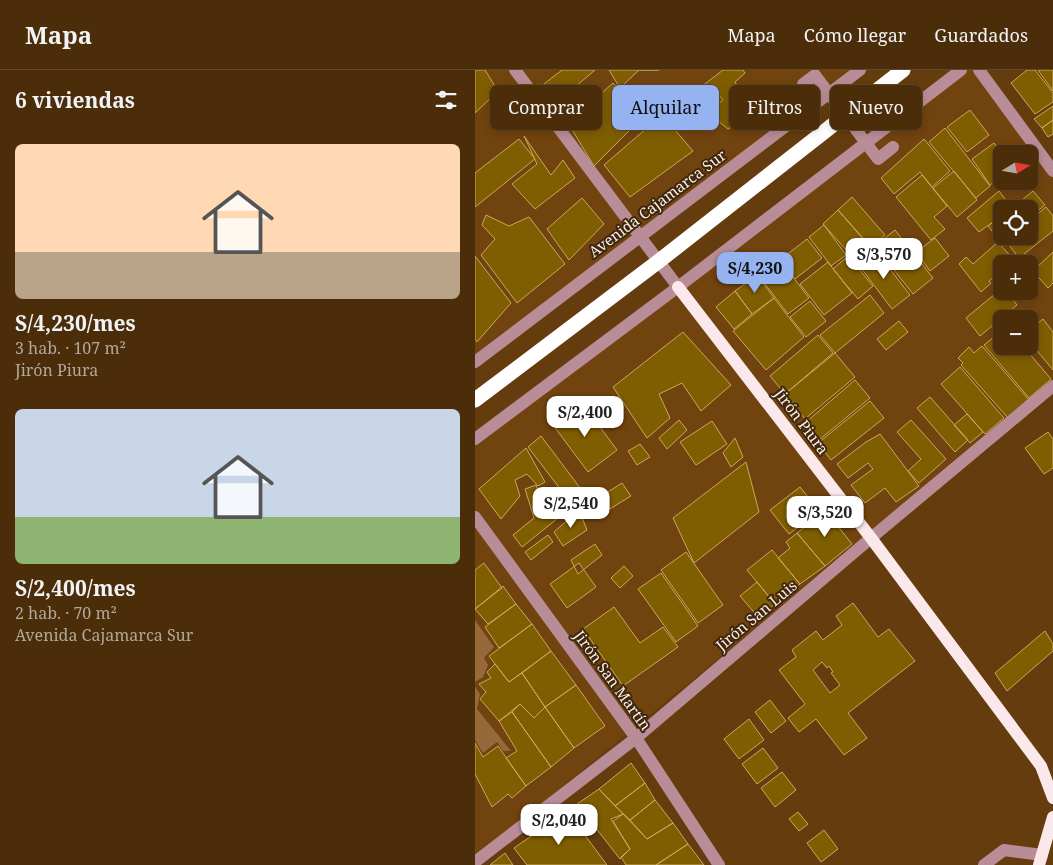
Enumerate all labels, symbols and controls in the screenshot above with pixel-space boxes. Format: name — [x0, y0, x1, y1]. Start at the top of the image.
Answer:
text: Mapa — [25, 18, 92, 51]
text: Mapa — [728, 23, 776, 47]
text: Cómo llegar — [804, 23, 906, 47]
text: Guardados — [934, 23, 1028, 47]
chip: Comprar — [490, 85, 602, 130]
chip: Alquilar — [612, 85, 719, 130]
chip: Filtros — [729, 85, 820, 130]
chip: Nuevo — [830, 85, 922, 130]
text: 6 viviendas — [15, 86, 135, 114]
icon: filters — [432, 86, 460, 114]
street label: Avenida Cajamarca Sur — [584, 145, 730, 261]
north arrow — [993, 145, 1037, 190]
map controls — [993, 145, 1038, 355]
icon: home — [193, 177, 283, 267]
button: locate — [993, 200, 1038, 245]
pin: S/3,570 — [838, 238, 930, 280]
text: S/3,570 — [857, 243, 911, 265]
pin: S/4,230 — [709, 252, 801, 294]
button: + — [993, 255, 1038, 300]
text: S/4,230 — [728, 257, 782, 279]
text: S/4,230/mes — [15, 309, 136, 337]
button: − — [993, 310, 1038, 355]
text: 3 hab. · 107 m² — [15, 337, 126, 359]
text: Jirón Piura — [15, 359, 98, 381]
street label: Jirón Piura — [770, 383, 833, 458]
pin: S/2,400 — [539, 396, 631, 438]
text: S/2,400 — [558, 401, 612, 423]
icon: home — [193, 442, 283, 532]
pin: S/2,540 — [525, 486, 617, 529]
text: S/2,540 — [544, 492, 598, 514]
pin: S/3,520 — [779, 496, 871, 538]
text: S/3,520 — [798, 501, 852, 523]
text: S/2,400/mes — [15, 574, 136, 602]
street label: Jirón San Luis — [710, 575, 801, 655]
text: 2 hab. · 70 m² — [15, 602, 117, 624]
text: Avenida Cajamarca Sur — [15, 624, 193, 646]
street label: Jirón San Martín — [569, 625, 656, 734]
pin: S/2,040 — [513, 804, 605, 846]
text: S/2,040 — [532, 809, 586, 831]

